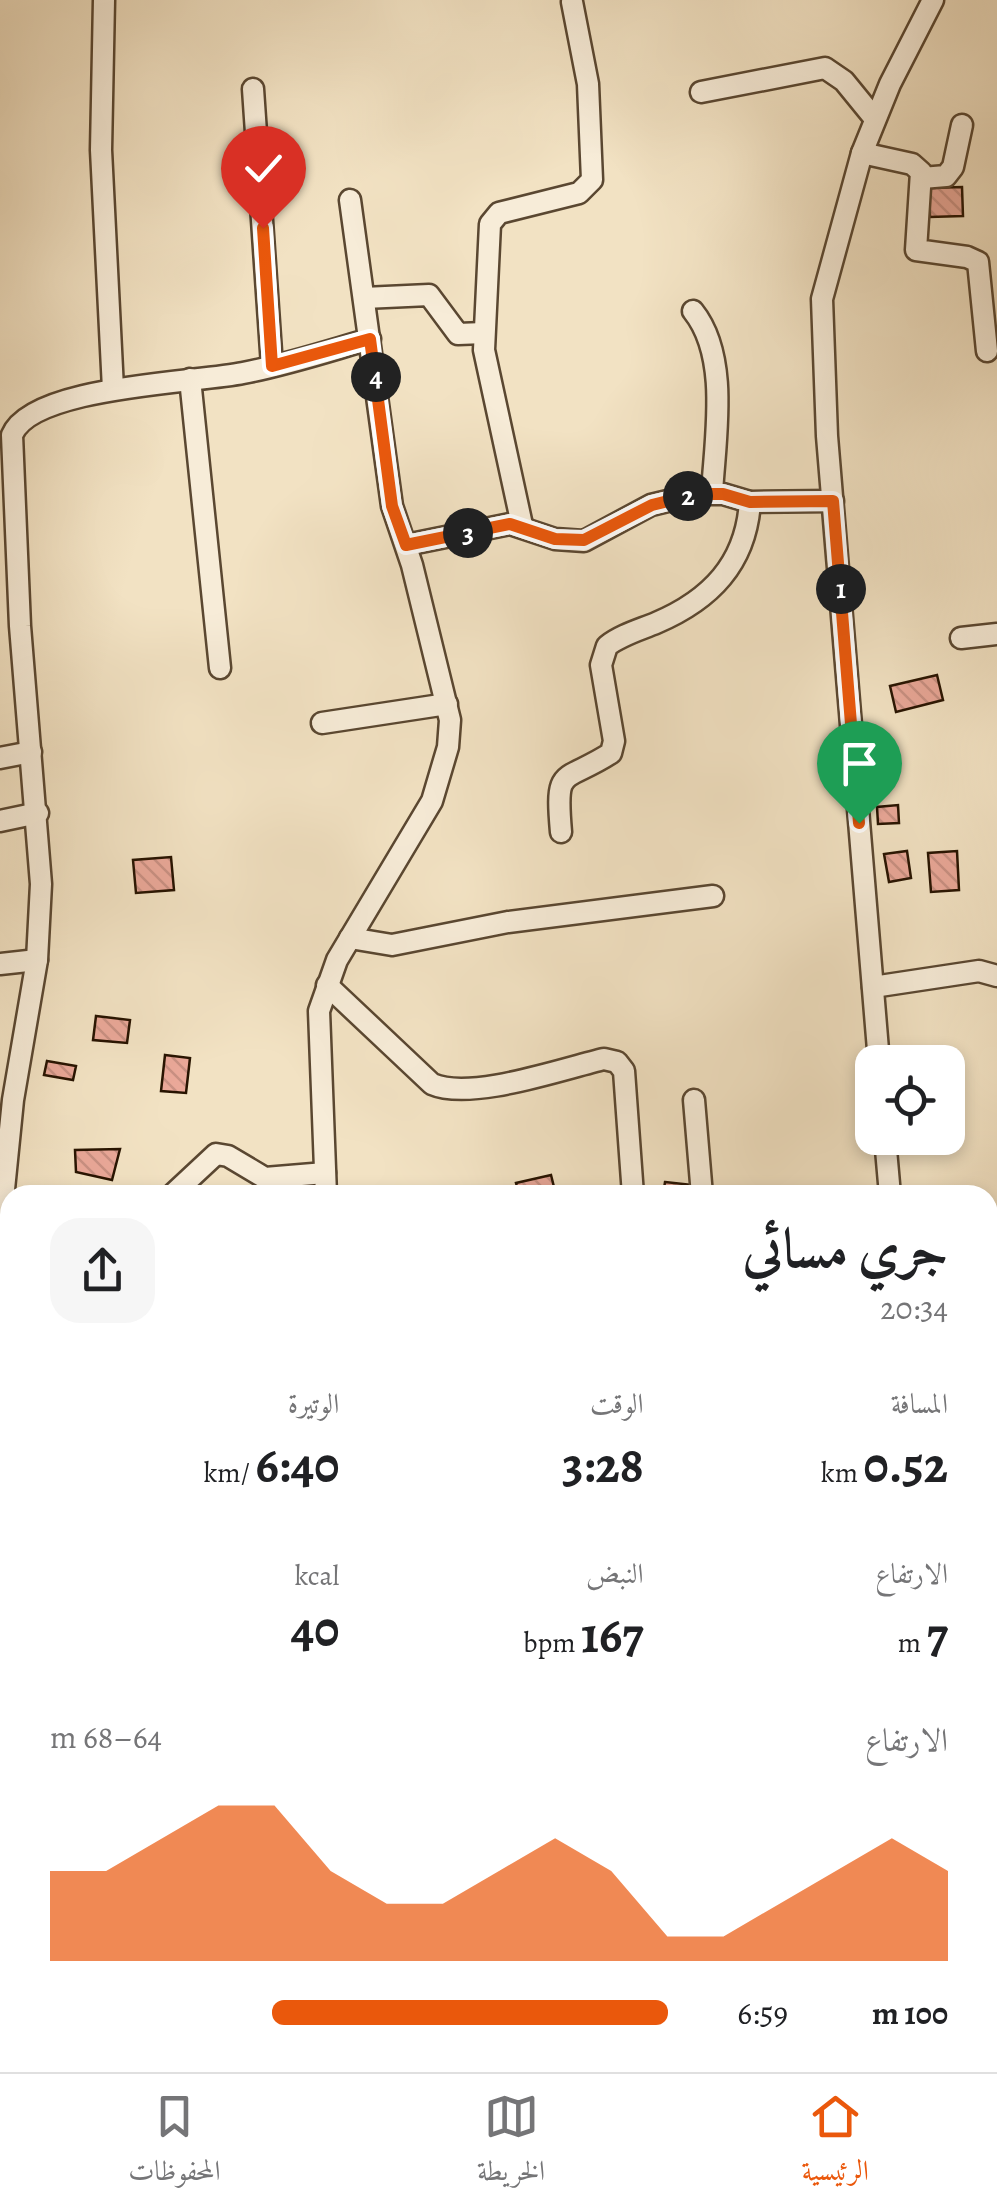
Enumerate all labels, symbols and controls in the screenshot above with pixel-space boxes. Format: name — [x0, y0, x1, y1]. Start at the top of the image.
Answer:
pin — [221, 126, 306, 229]
icon: check — [236, 141, 291, 196]
pin: 4 — [351, 352, 401, 402]
text: 4 — [369, 358, 383, 396]
pin: 2 — [663, 471, 713, 521]
text: 2 — [681, 477, 695, 515]
pin: 3 — [443, 508, 493, 558]
text: 3 — [462, 514, 474, 552]
pin: 1 — [816, 564, 866, 614]
text: 1 — [836, 570, 846, 608]
pin — [817, 721, 902, 824]
icon: arrive — [832, 736, 887, 791]
map controls — [855, 1045, 965, 1155]
button: locate — [855, 1045, 965, 1155]
text: جري مسائي — [743, 1211, 948, 1286]
button: share — [50, 1218, 155, 1323]
text: 20:34 — [880, 1286, 948, 1330]
text: الوتيرة — [288, 1385, 339, 1423]
text: الوقت — [590, 1385, 644, 1423]
text: المسافة — [891, 1385, 948, 1423]
text: 6:40 — [255, 1431, 339, 1499]
text: 3:28 — [562, 1431, 644, 1499]
text: 0.52 — [864, 1431, 948, 1499]
text: /km — [203, 1454, 255, 1492]
text: km — [821, 1454, 864, 1492]
text: النبض — [586, 1555, 644, 1593]
text: الارتفاع — [875, 1555, 948, 1593]
text: kcal — [295, 1557, 339, 1595]
text: 40 — [291, 1595, 339, 1663]
text: 167 — [581, 1601, 644, 1669]
text: 7 — [927, 1601, 948, 1669]
text: bpm — [523, 1624, 581, 1662]
text: m — [898, 1624, 927, 1662]
text: 64–68 m — [50, 1715, 162, 1759]
text: الارتفاع — [865, 1718, 948, 1762]
text: 6:59 — [737, 1991, 788, 2035]
text: 100 m — [872, 1991, 948, 2035]
tab: المحفوظات — [128, 2089, 221, 2198]
tab: الخريطة — [477, 2089, 545, 2198]
tab: الرئيسية — [802, 2089, 869, 2198]

